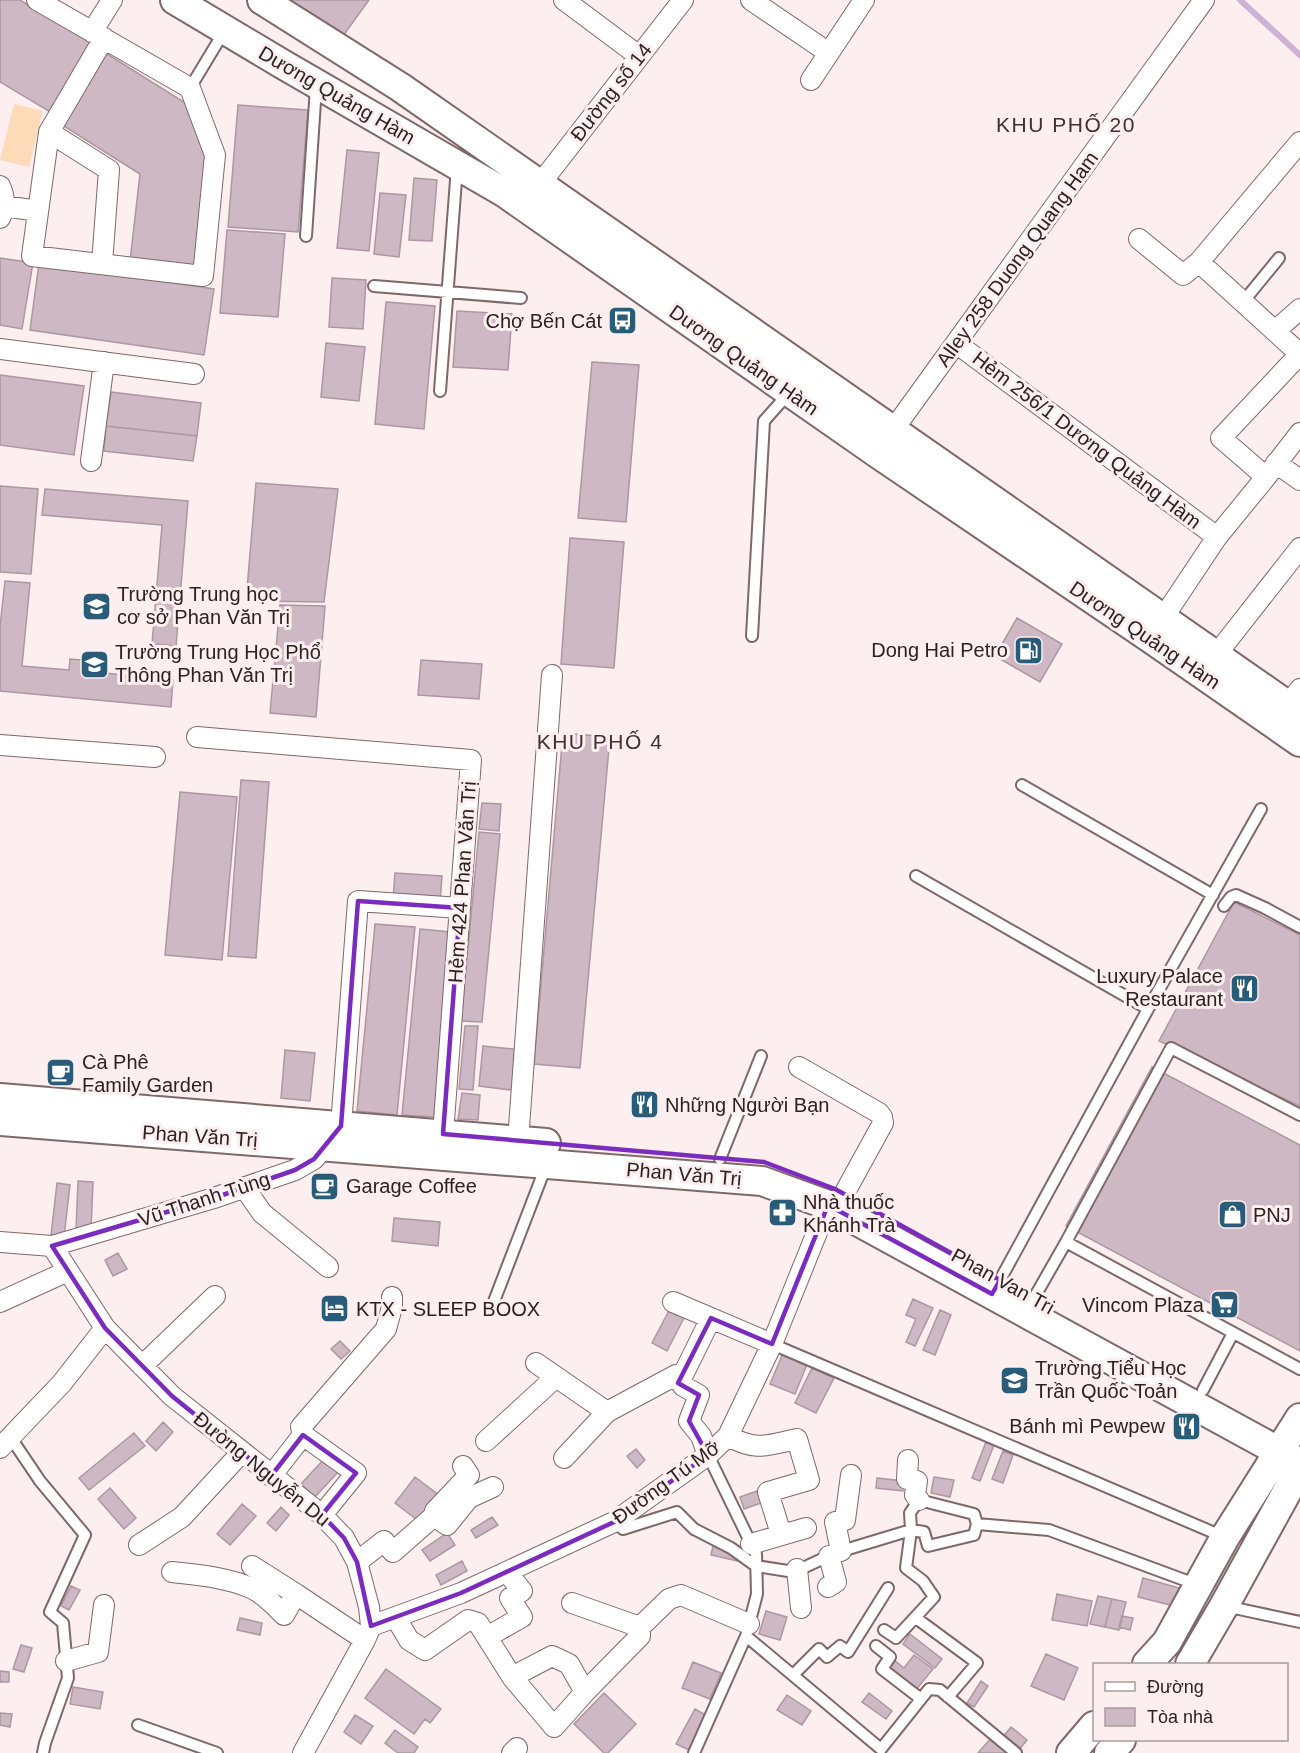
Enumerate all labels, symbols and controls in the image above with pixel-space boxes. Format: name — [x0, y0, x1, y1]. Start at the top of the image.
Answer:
street label: Đường số 14 — [566, 39, 656, 145]
street label: Dương Quảng Hàm — [255, 41, 419, 149]
district label: KHU PHỐ 20 — [996, 113, 1136, 136]
street label: Alley 258 Duong Quang Ham — [932, 147, 1102, 371]
street label: Dương Quảng Hàm — [665, 300, 823, 420]
bus stop icon: Chợ Bến Cát — [607, 305, 639, 337]
place label: Chợ Bến Cát — [485, 310, 602, 332]
street label: Hẻm 256/1 Dương Quảng Hàm — [969, 347, 1205, 533]
street label: Dương Quảng Hàm — [1066, 577, 1224, 693]
place label: Trường Trung học cơ sở Phan Văn Trị — [117, 583, 290, 628]
school or university icon: Trường Trung học cơ sở Phan Văn Trị — [80, 590, 112, 622]
fuel station icon: Dong Hai Petro — [1013, 634, 1045, 666]
place label: Dong Hai Petro — [871, 639, 1008, 661]
place label: Trường Trung Học Phổ Thông Phan Văn Trị — [115, 641, 321, 686]
school or university icon: Trường Trung Học Phổ Thông Phan Văn Trị — [78, 648, 110, 680]
district label: KHU PHỐ 4 — [537, 730, 663, 753]
street label: Hẻm 424 Phan Văn Trị — [444, 780, 480, 984]
place label: Luxury Palace Restaurant — [1096, 965, 1223, 1010]
restaurant icon: Luxury Palace Restaurant — [1228, 972, 1260, 1004]
place label: Cà Phê Family Garden — [82, 1051, 213, 1096]
cafe icon: Cà Phê Family Garden — [45, 1057, 77, 1089]
restaurant icon: Những Người Bạn — [628, 1089, 660, 1121]
place label: Những Người Bạn — [665, 1094, 829, 1116]
street label: Phan Văn Trị — [142, 1121, 258, 1151]
street label: Phan Văn Trị — [625, 1158, 743, 1190]
street label: Vũ Thanh Tùng — [135, 1167, 273, 1231]
cafe icon: Garage Coffee — [309, 1170, 341, 1202]
place label: Garage Coffee — [346, 1175, 477, 1197]
place label: Nhà thuốc Khánh Trà — [803, 1191, 896, 1236]
pharmacy icon: Nhà thuốc Khánh Trà — [766, 1197, 798, 1229]
shop icon: PNJ — [1216, 1199, 1248, 1231]
place label: PNJ — [1253, 1204, 1291, 1226]
street label: Phan Van Tri — [948, 1244, 1058, 1318]
supermarket icon: Vincom Plaza — [1209, 1289, 1241, 1321]
hotel icon: KTX - SLEEP BOOX — [319, 1293, 351, 1325]
place label: Vincom Plaza — [1082, 1294, 1205, 1316]
place label: KTX - SLEEP BOOX — [356, 1298, 540, 1320]
place label: Trường Tiểu Học Trần Quốc Toản — [1035, 1357, 1186, 1402]
school or university icon: Trường Tiểu Học Trần Quốc Toản — [998, 1364, 1030, 1396]
street label: Đường Nguyễn Du — [189, 1407, 335, 1531]
restaurant icon: Bánh mì Pewpew — [1170, 1410, 1202, 1442]
place label: Bánh mì Pewpew — [1009, 1415, 1166, 1437]
street label: Đường Tú Mỡ — [608, 1436, 724, 1528]
legend — [1093, 1663, 1288, 1741]
text: Đường — [1147, 1677, 1204, 1697]
text: Tòa nhà — [1147, 1707, 1214, 1727]

